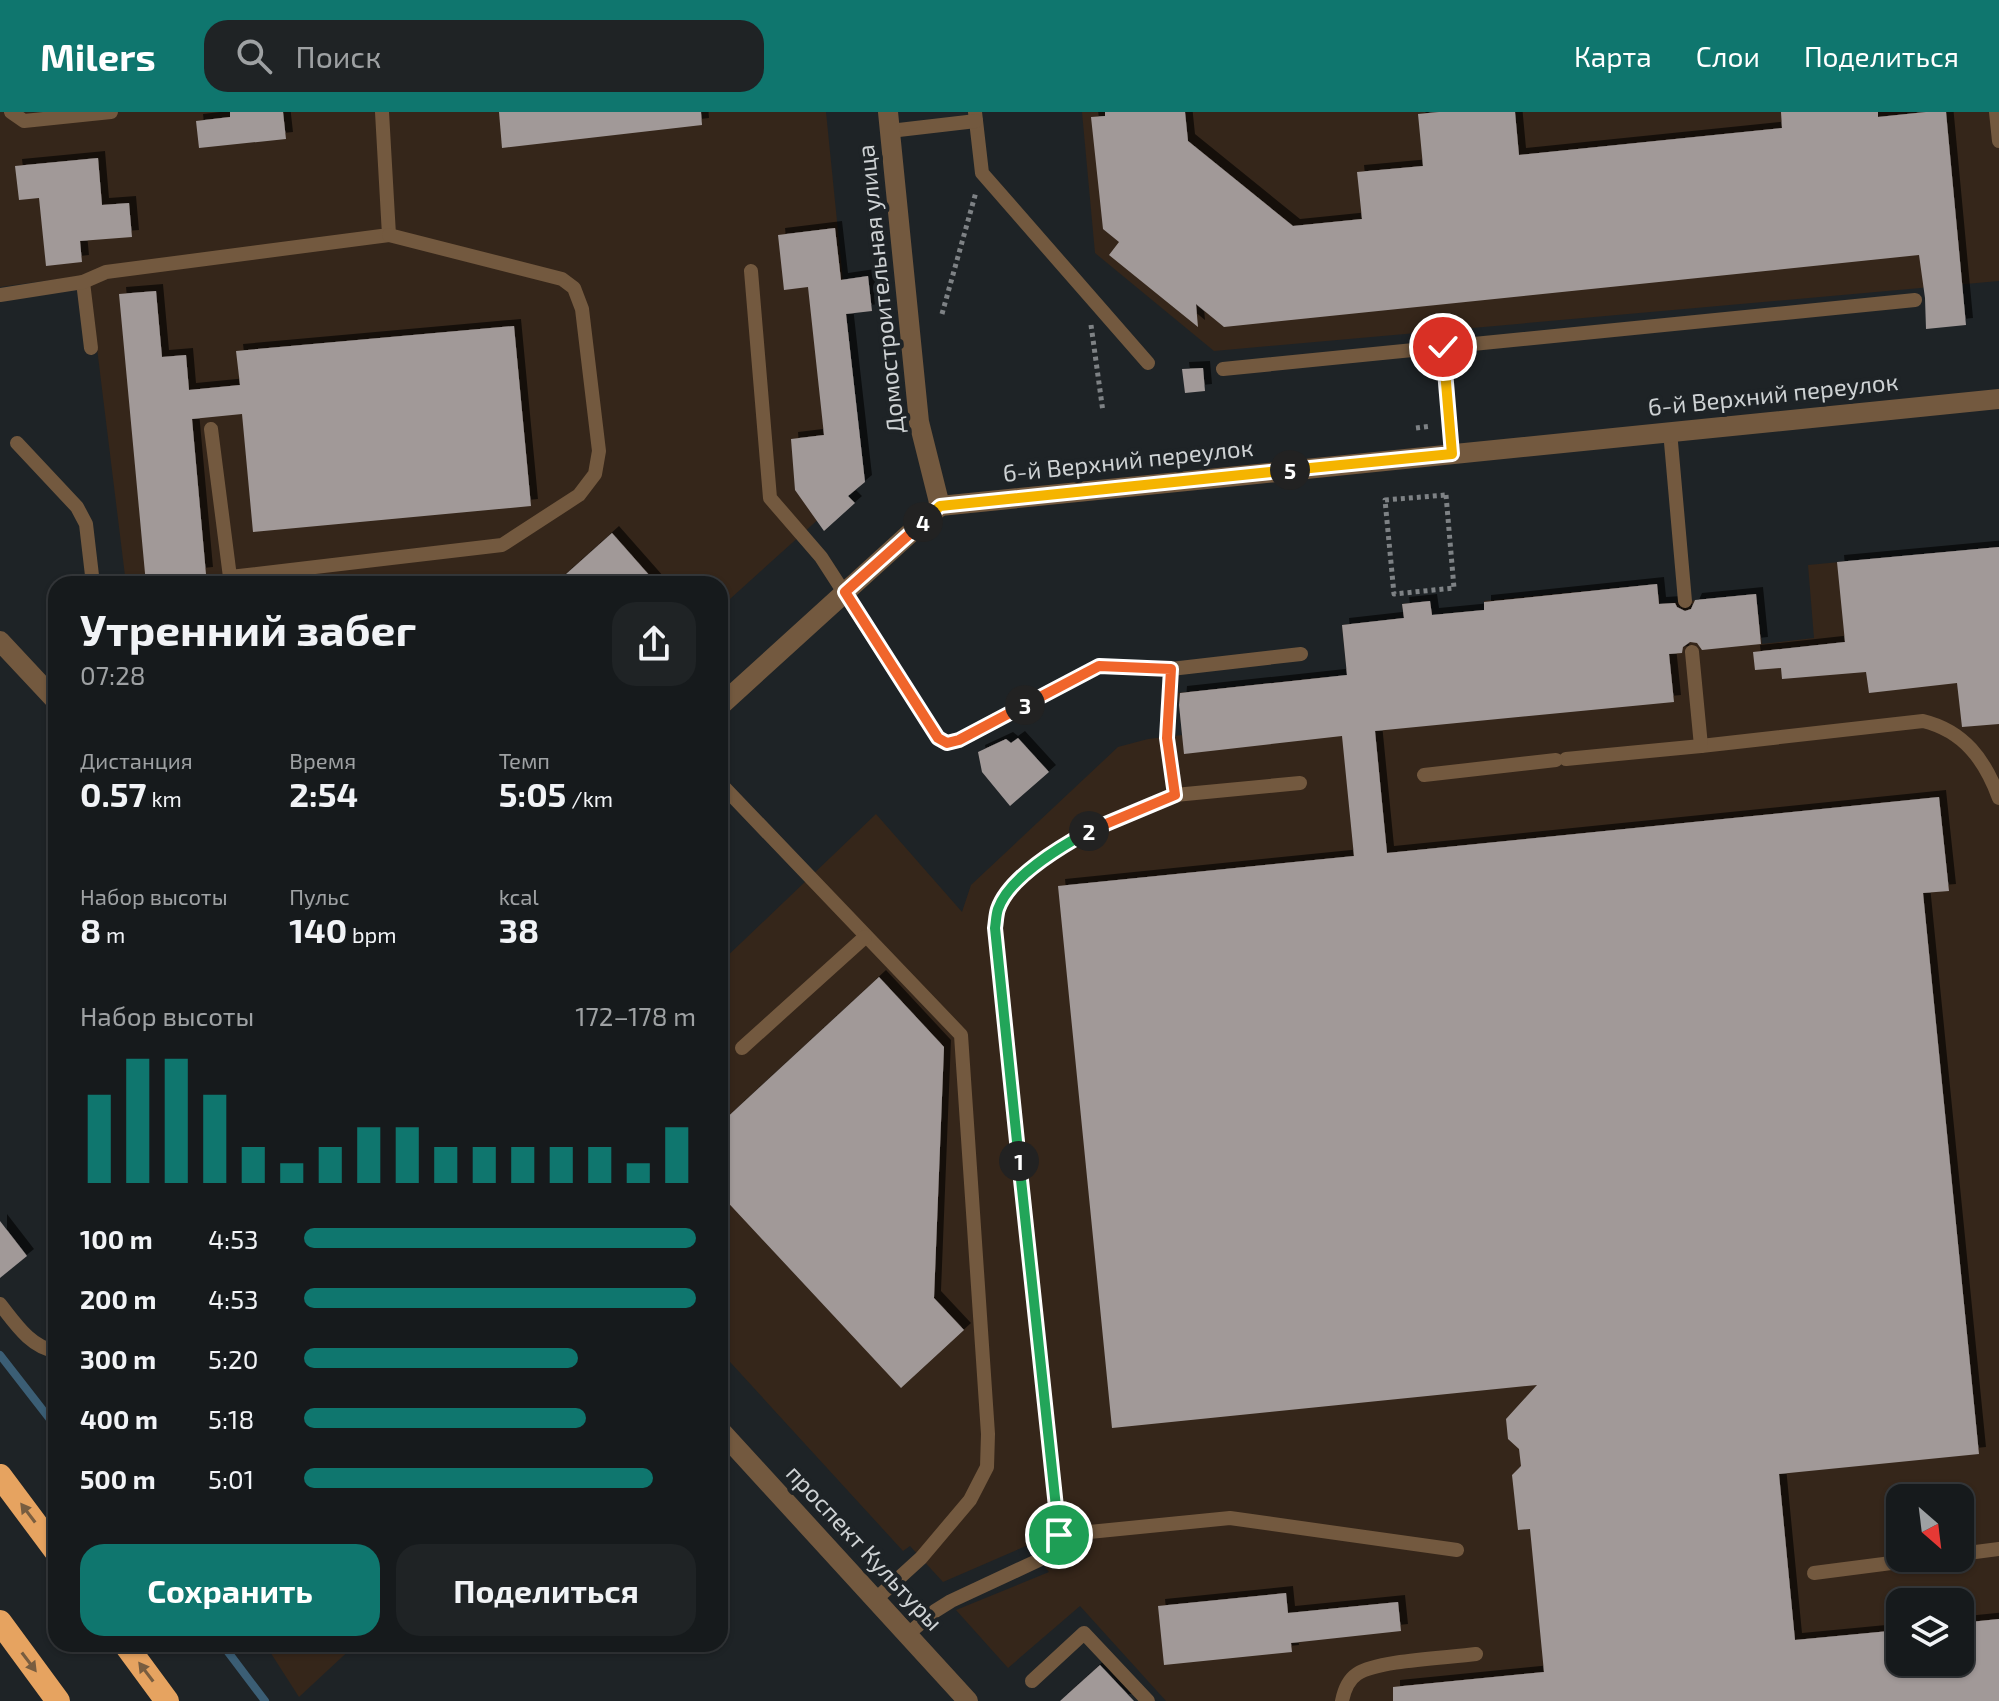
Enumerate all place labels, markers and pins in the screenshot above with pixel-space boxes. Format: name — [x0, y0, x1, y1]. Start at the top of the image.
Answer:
pin — [1409, 313, 1477, 381]
pin: 5 — [1270, 450, 1310, 490]
pin: 4 — [903, 502, 943, 542]
pin: 3 — [1005, 685, 1045, 725]
pin: 2 — [1069, 811, 1109, 851]
pin: 1 — [999, 1141, 1039, 1181]
pin — [1025, 1501, 1093, 1569]

